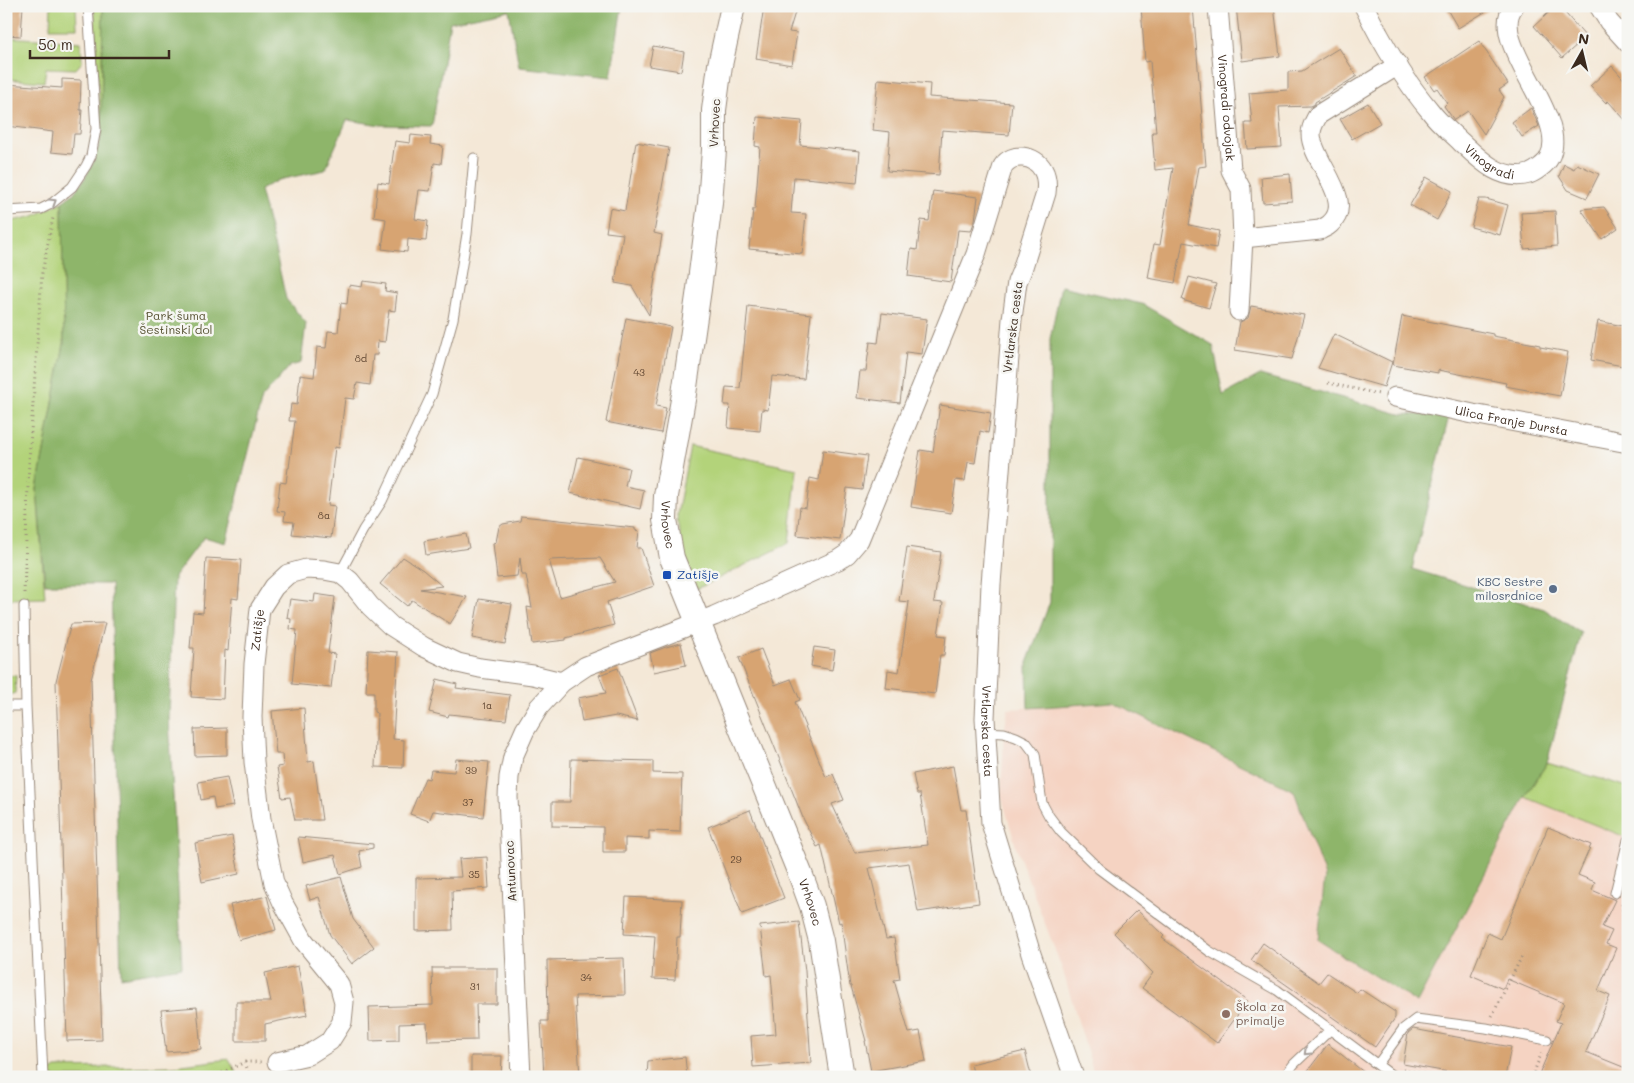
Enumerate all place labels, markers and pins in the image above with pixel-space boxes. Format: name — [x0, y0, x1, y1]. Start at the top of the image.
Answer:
place label: Zatišje — [677, 566, 719, 582]
marker: Zatišje — [661, 569, 673, 581]
place label: KBC Sestre milosrdnice — [1475, 573, 1543, 603]
marker: KBC Sestre milosrdnice — [1547, 583, 1559, 595]
place label: Škola za primalje — [1236, 998, 1285, 1028]
marker: Škola za primalje — [1220, 1008, 1232, 1020]

